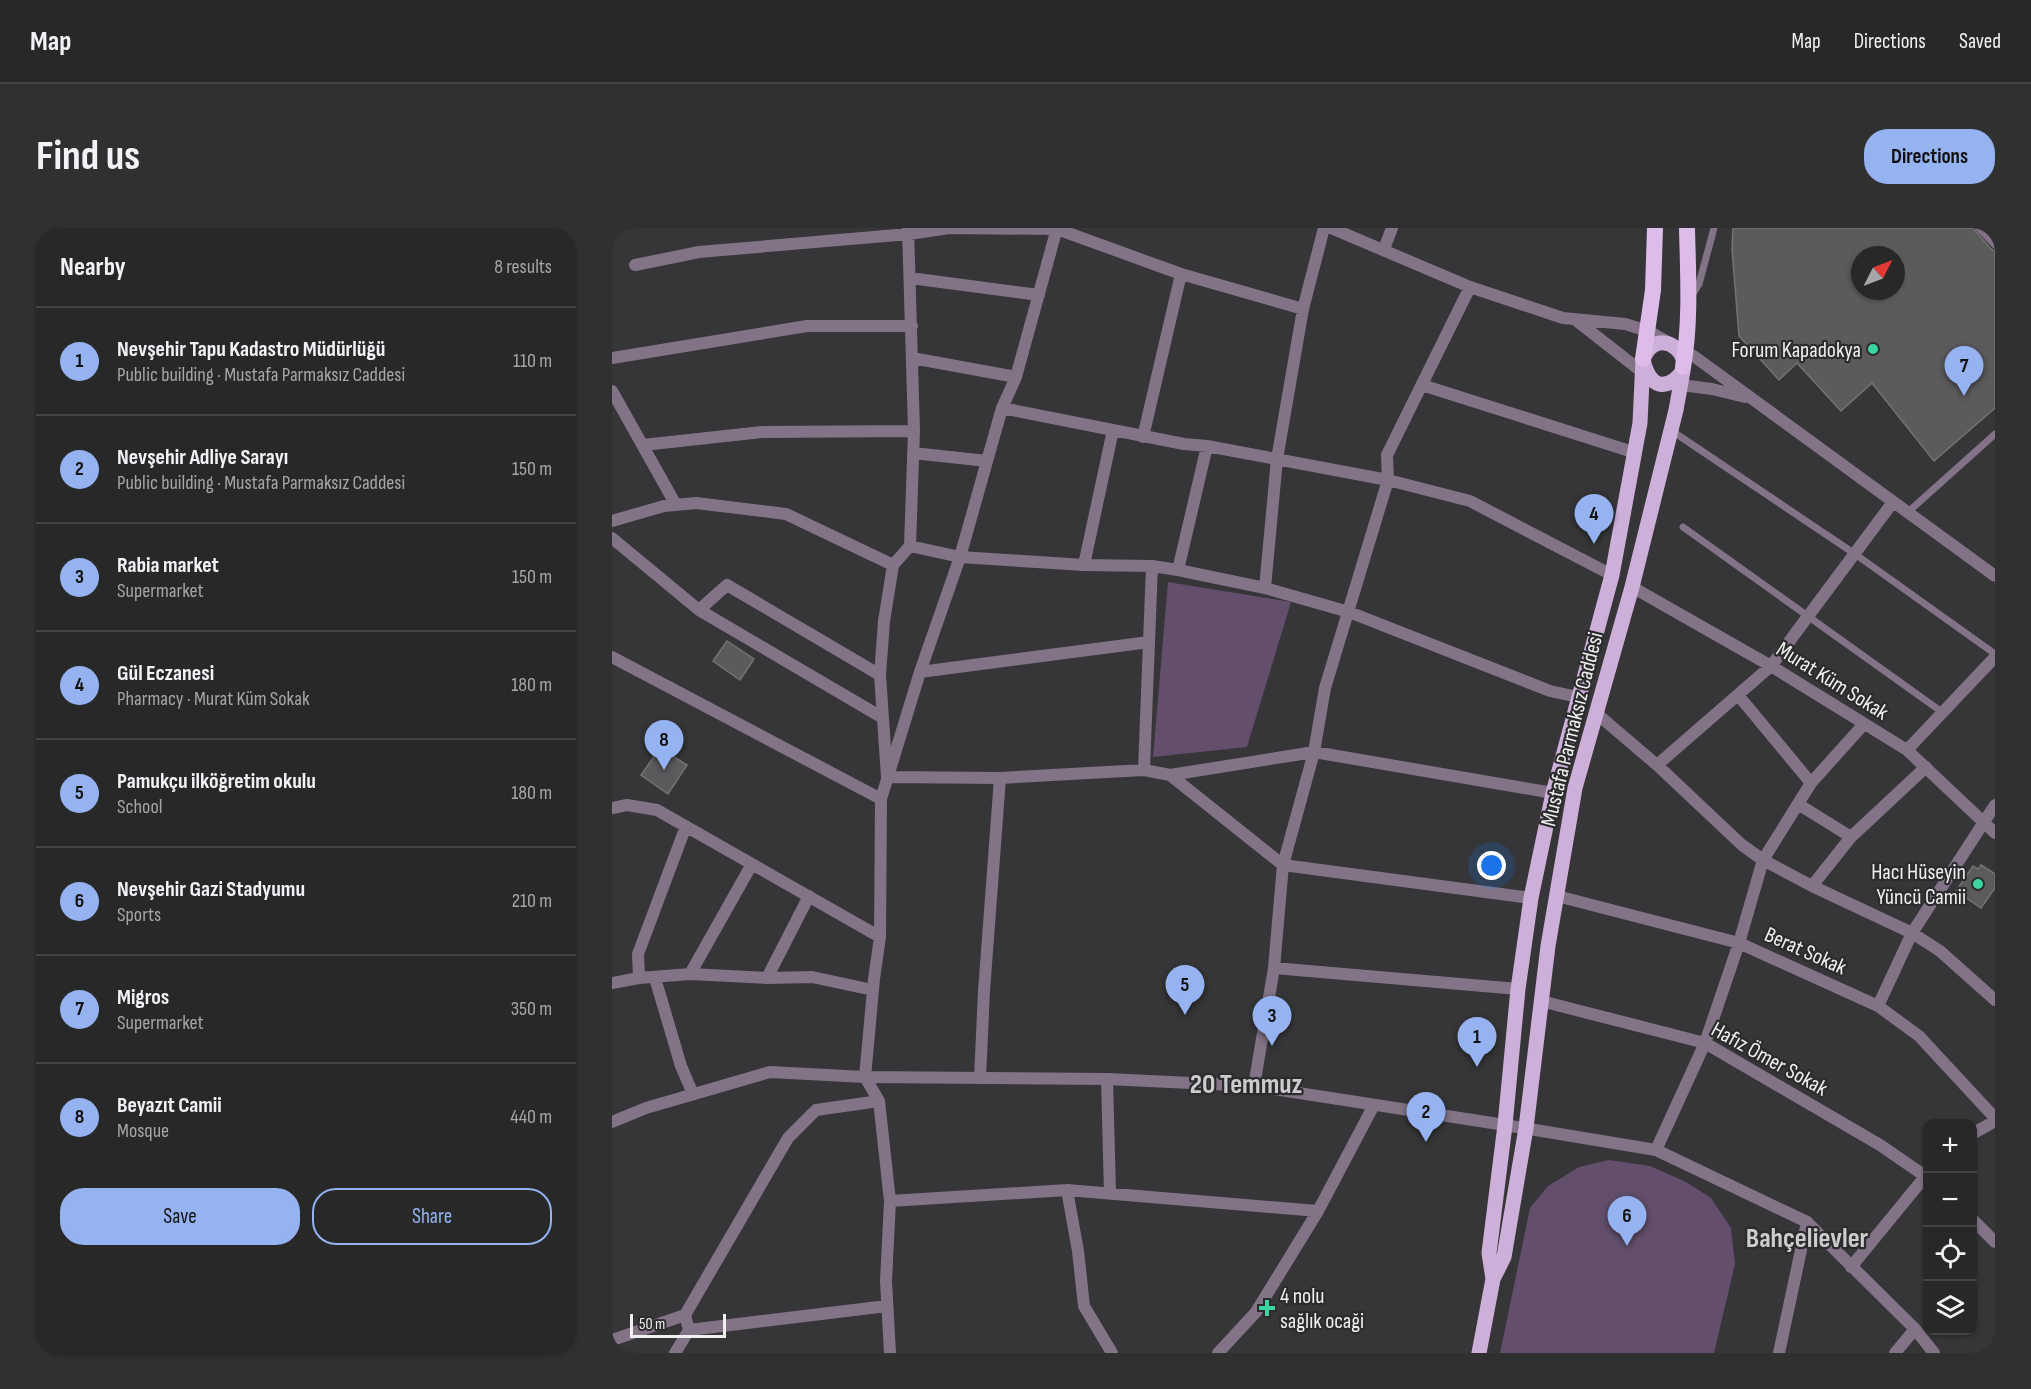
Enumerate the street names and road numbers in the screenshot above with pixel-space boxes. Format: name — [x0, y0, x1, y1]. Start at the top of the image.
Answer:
street label: Mustafa Parmaksız Caddesi — [1535, 629, 1610, 829]
street label: Murat Küm Sokak — [1771, 636, 1894, 727]
street label: Berat Sokak — [1760, 921, 1851, 982]
street label: Hafız Ömer Sokak — [1706, 1016, 1833, 1103]

